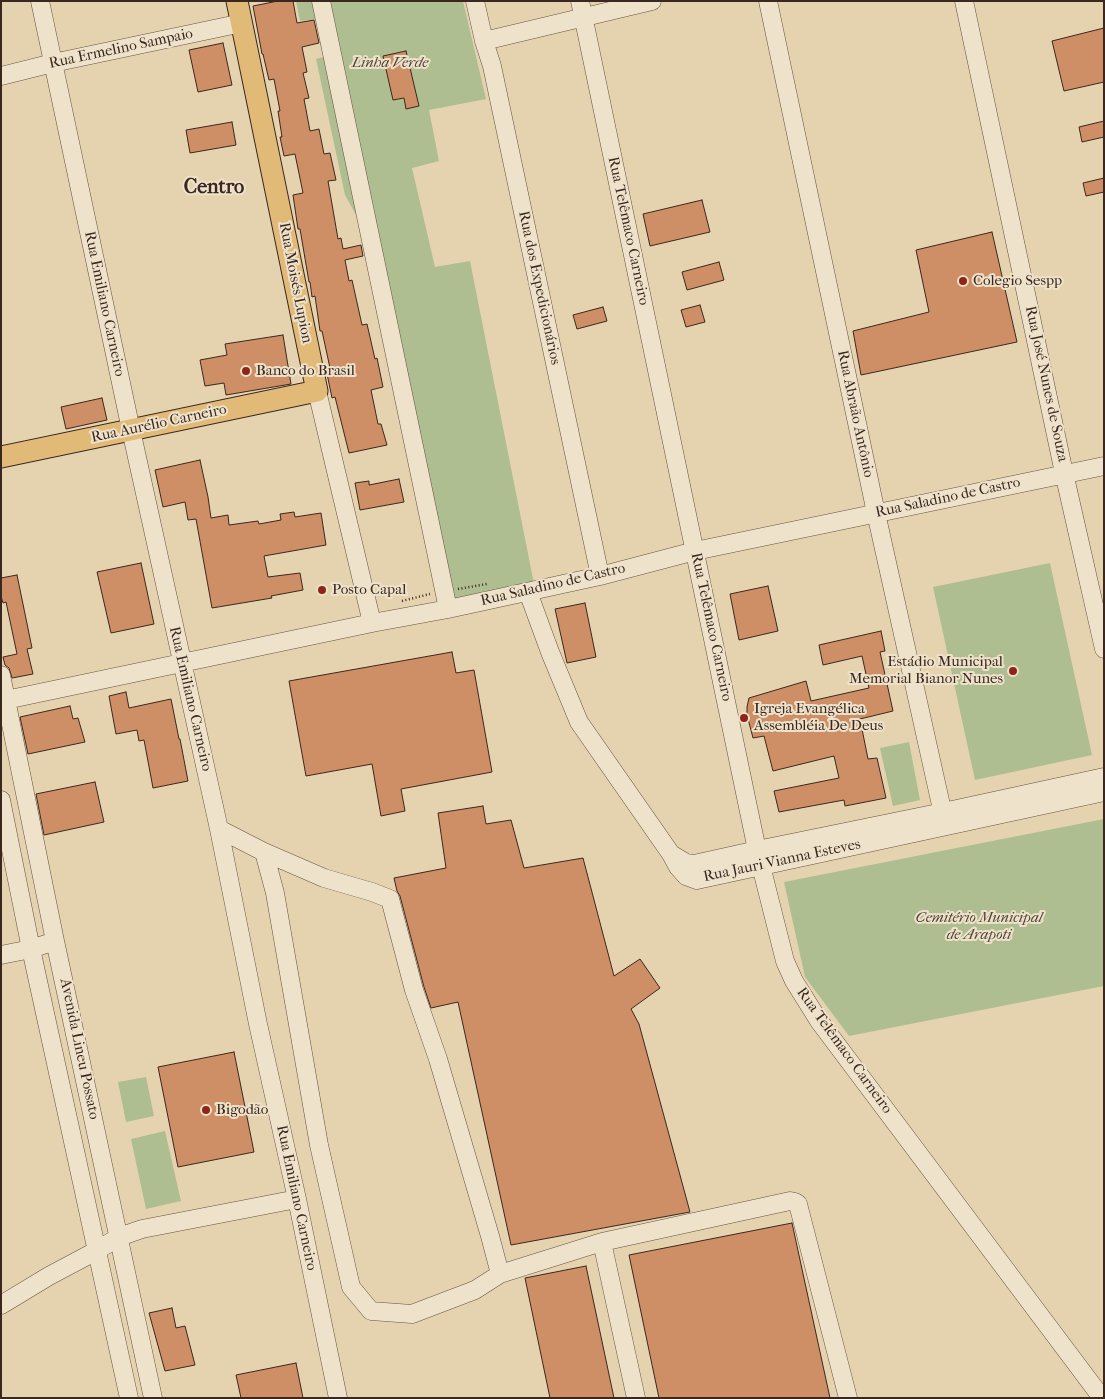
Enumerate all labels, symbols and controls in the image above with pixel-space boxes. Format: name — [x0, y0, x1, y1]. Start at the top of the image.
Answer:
street label: Rua Ermelino Sampaio — [47, 25, 195, 73]
park label: Linha Verde — [352, 54, 428, 72]
street label: Rua Telêmaco Carneiro — [603, 155, 653, 307]
district label: Centro — [184, 176, 244, 200]
street label: Rua dos Expedicionários — [514, 209, 564, 367]
street label: Rua Moisés Lupion — [274, 221, 316, 345]
street label: Rua Emiliano Carneiro — [80, 230, 128, 378]
place label: Colegio Sespp — [973, 272, 1062, 290]
marker: Colegio Sespp — [957, 275, 969, 287]
street label: Rua José Nunes de Souza — [1021, 304, 1071, 464]
street label: Rua Abraão Antônio — [833, 349, 877, 479]
place label: Banco do Brasil — [256, 362, 355, 380]
marker: Banco do Brasil — [240, 365, 252, 377]
street label: Rua Aurélio Carneiro — [90, 401, 228, 447]
street label: Rua Saladino de Castro — [874, 474, 1022, 522]
street label: Rua Telêmaco Carneiro — [686, 551, 736, 703]
street label: Rua Saladino de Castro — [479, 560, 627, 610]
place label: Posto Capal — [332, 581, 406, 599]
marker: Posto Capal — [316, 584, 328, 596]
street label: Rua Emiliano Carneiro — [165, 625, 215, 773]
place label: Estádio Municipal Memorial Bianor Nunes — [849, 653, 1003, 688]
marker: Estádio Municipal Memorial Bianor Nunes — [1007, 665, 1019, 677]
place label: Igreja Evangélica Assembléia De Deus — [754, 700, 883, 735]
marker: Igreja Evangélica Assembléia De Deus — [738, 712, 750, 724]
street label: Rua Jauri Vianna Esteves — [702, 836, 862, 886]
park label: Cemitério Municipal de Arapoti — [916, 909, 1042, 944]
street label: Avenida Lineu Possato — [55, 977, 103, 1121]
street label: Rua Telêmaco Carneiro — [792, 984, 896, 1118]
place label: Bigodão — [216, 1101, 268, 1119]
marker: Bigodão — [200, 1104, 212, 1116]
street label: Rua Emiliano Carneiro — [272, 1124, 320, 1272]

